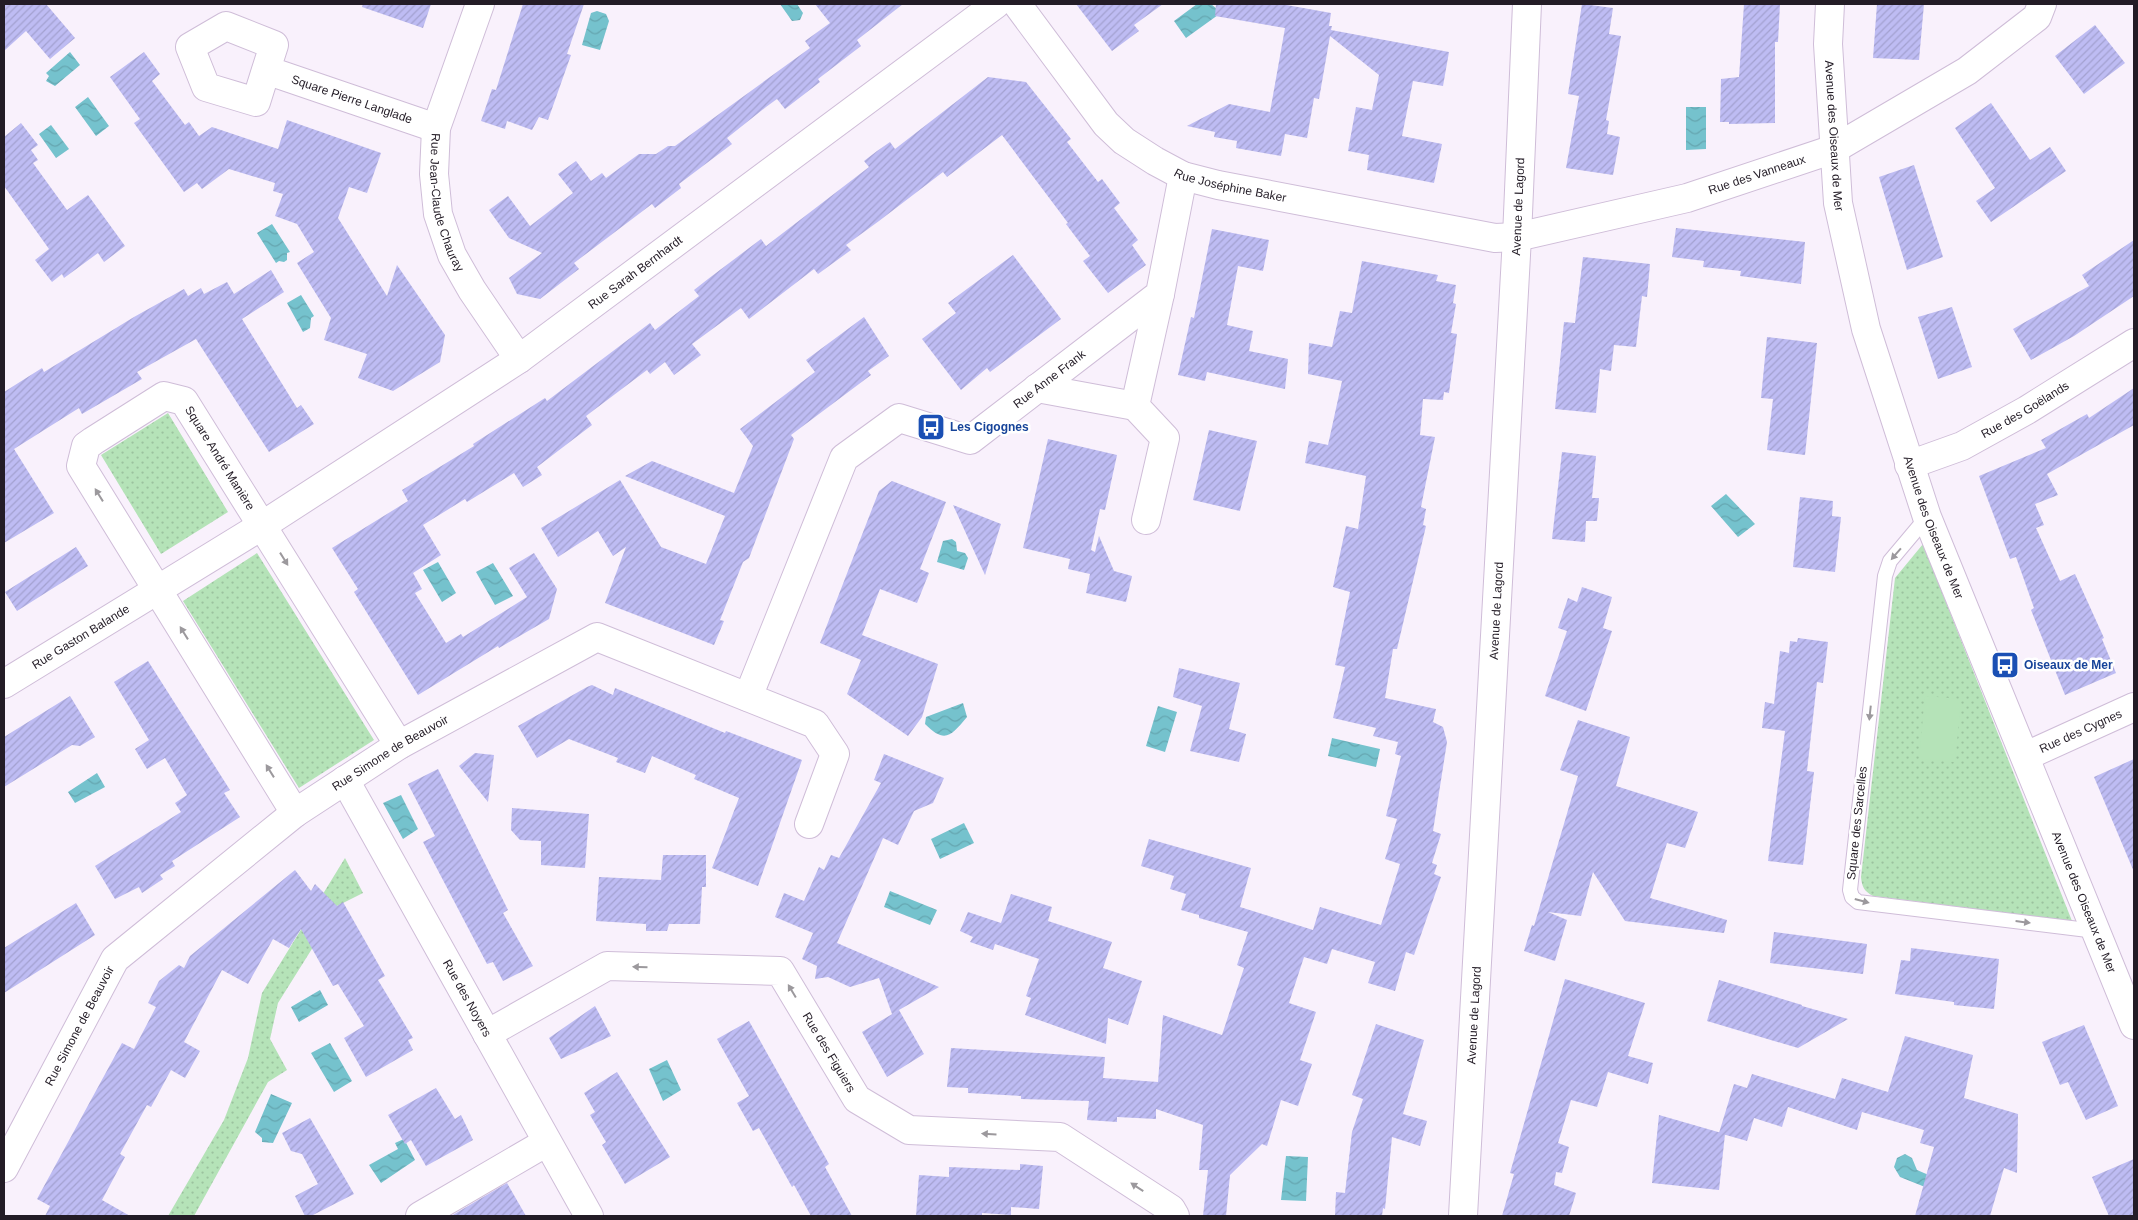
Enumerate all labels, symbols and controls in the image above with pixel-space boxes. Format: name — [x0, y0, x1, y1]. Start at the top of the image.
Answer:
street label: Avenue des Oiseaux de Mer — [1822, 60, 1847, 213]
street label: Square Pierre Langlade — [289, 72, 414, 126]
street label: Rue Jean-Claude Chauray — [427, 133, 467, 274]
street label: Rue des Vanneaux — [1707, 152, 1807, 197]
street label: Avenue de Lagord — [1509, 157, 1527, 256]
street label: Rue Joséphine Baker — [1172, 165, 1288, 205]
street label: Rue Sarah Bernhardt — [586, 233, 686, 312]
street label: Rue Anne Frank — [1011, 346, 1089, 411]
street label: Rue des Goëlands — [1979, 379, 2072, 441]
street label: Square André Manière — [182, 403, 258, 513]
bus stop icon: Les Cigognes — [916, 412, 946, 442]
place label: Les Cigognes — [950, 420, 1029, 434]
street label: Avenue des Oiseaux de Mer — [1901, 454, 1967, 601]
one-way arrow — [94, 488, 103, 501]
one-way arrow — [1891, 548, 1902, 560]
one-way arrow — [280, 553, 289, 566]
street label: Avenue de Lagord — [1487, 562, 1506, 660]
street label: Rue Gaston Balande — [29, 602, 132, 672]
one-way arrow — [180, 626, 189, 639]
bus stop icon: Oiseaux de Mer — [1990, 650, 2020, 680]
place label: Oiseaux de Mer — [2024, 658, 2113, 672]
one-way arrow — [1866, 705, 1874, 721]
street label: Rue des Cygnes — [2037, 706, 2124, 756]
street label: Rue Simone de Beauvoir — [329, 712, 451, 794]
one-way arrow — [265, 765, 274, 778]
street label: Square des Sarcelles — [1844, 766, 1870, 880]
street label: Avenue des Oiseaux de Mer — [2049, 829, 2119, 975]
one-way arrow — [1854, 897, 1870, 905]
one-way arrow — [2015, 918, 2031, 926]
street label: Rue des Noyers — [440, 957, 494, 1039]
one-way arrow — [632, 963, 648, 971]
street label: Rue Simone de Beauvoir — [42, 964, 117, 1088]
street label: Avenue de Lagord — [1464, 966, 1484, 1065]
one-way arrow — [787, 984, 796, 997]
street label: Rue des Figuiers — [800, 1010, 858, 1095]
one-way arrow — [981, 1129, 997, 1137]
one-way arrow — [1130, 1182, 1144, 1192]

